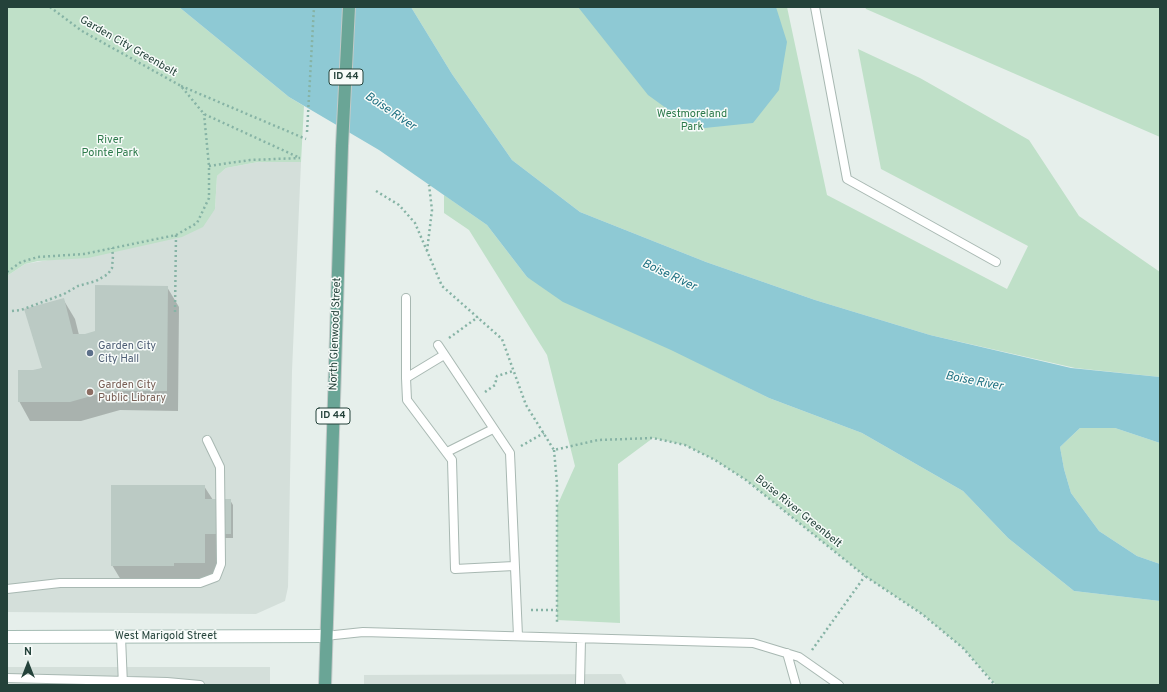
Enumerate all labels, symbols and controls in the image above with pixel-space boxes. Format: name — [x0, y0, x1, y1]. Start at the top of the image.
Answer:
street label: Garden City Greenbelt — [77, 14, 179, 80]
road number: ID 44 — [329, 69, 363, 85]
water label: Boise River — [362, 90, 418, 134]
park label: Westmoreland Park — [657, 108, 727, 134]
park label: River Pointe Park — [81, 134, 139, 160]
water label: Boise River — [640, 257, 698, 295]
street label: North Glenwood Street — [327, 277, 345, 391]
place label: Garden City City Hall — [98, 340, 156, 366]
marker: Garden City City Hall — [85, 348, 95, 358]
water label: Boise River — [944, 369, 1004, 395]
place label: Garden City Public Library — [98, 379, 166, 405]
marker: Garden City Public Library — [85, 387, 95, 397]
road number: ID 44 — [316, 408, 350, 424]
street label: Boise River Greenbelt — [752, 473, 844, 551]
street label: West Marigold Street — [115, 630, 217, 644]
north arrow — [8, 644, 48, 684]
text: N — [24, 645, 32, 659]

